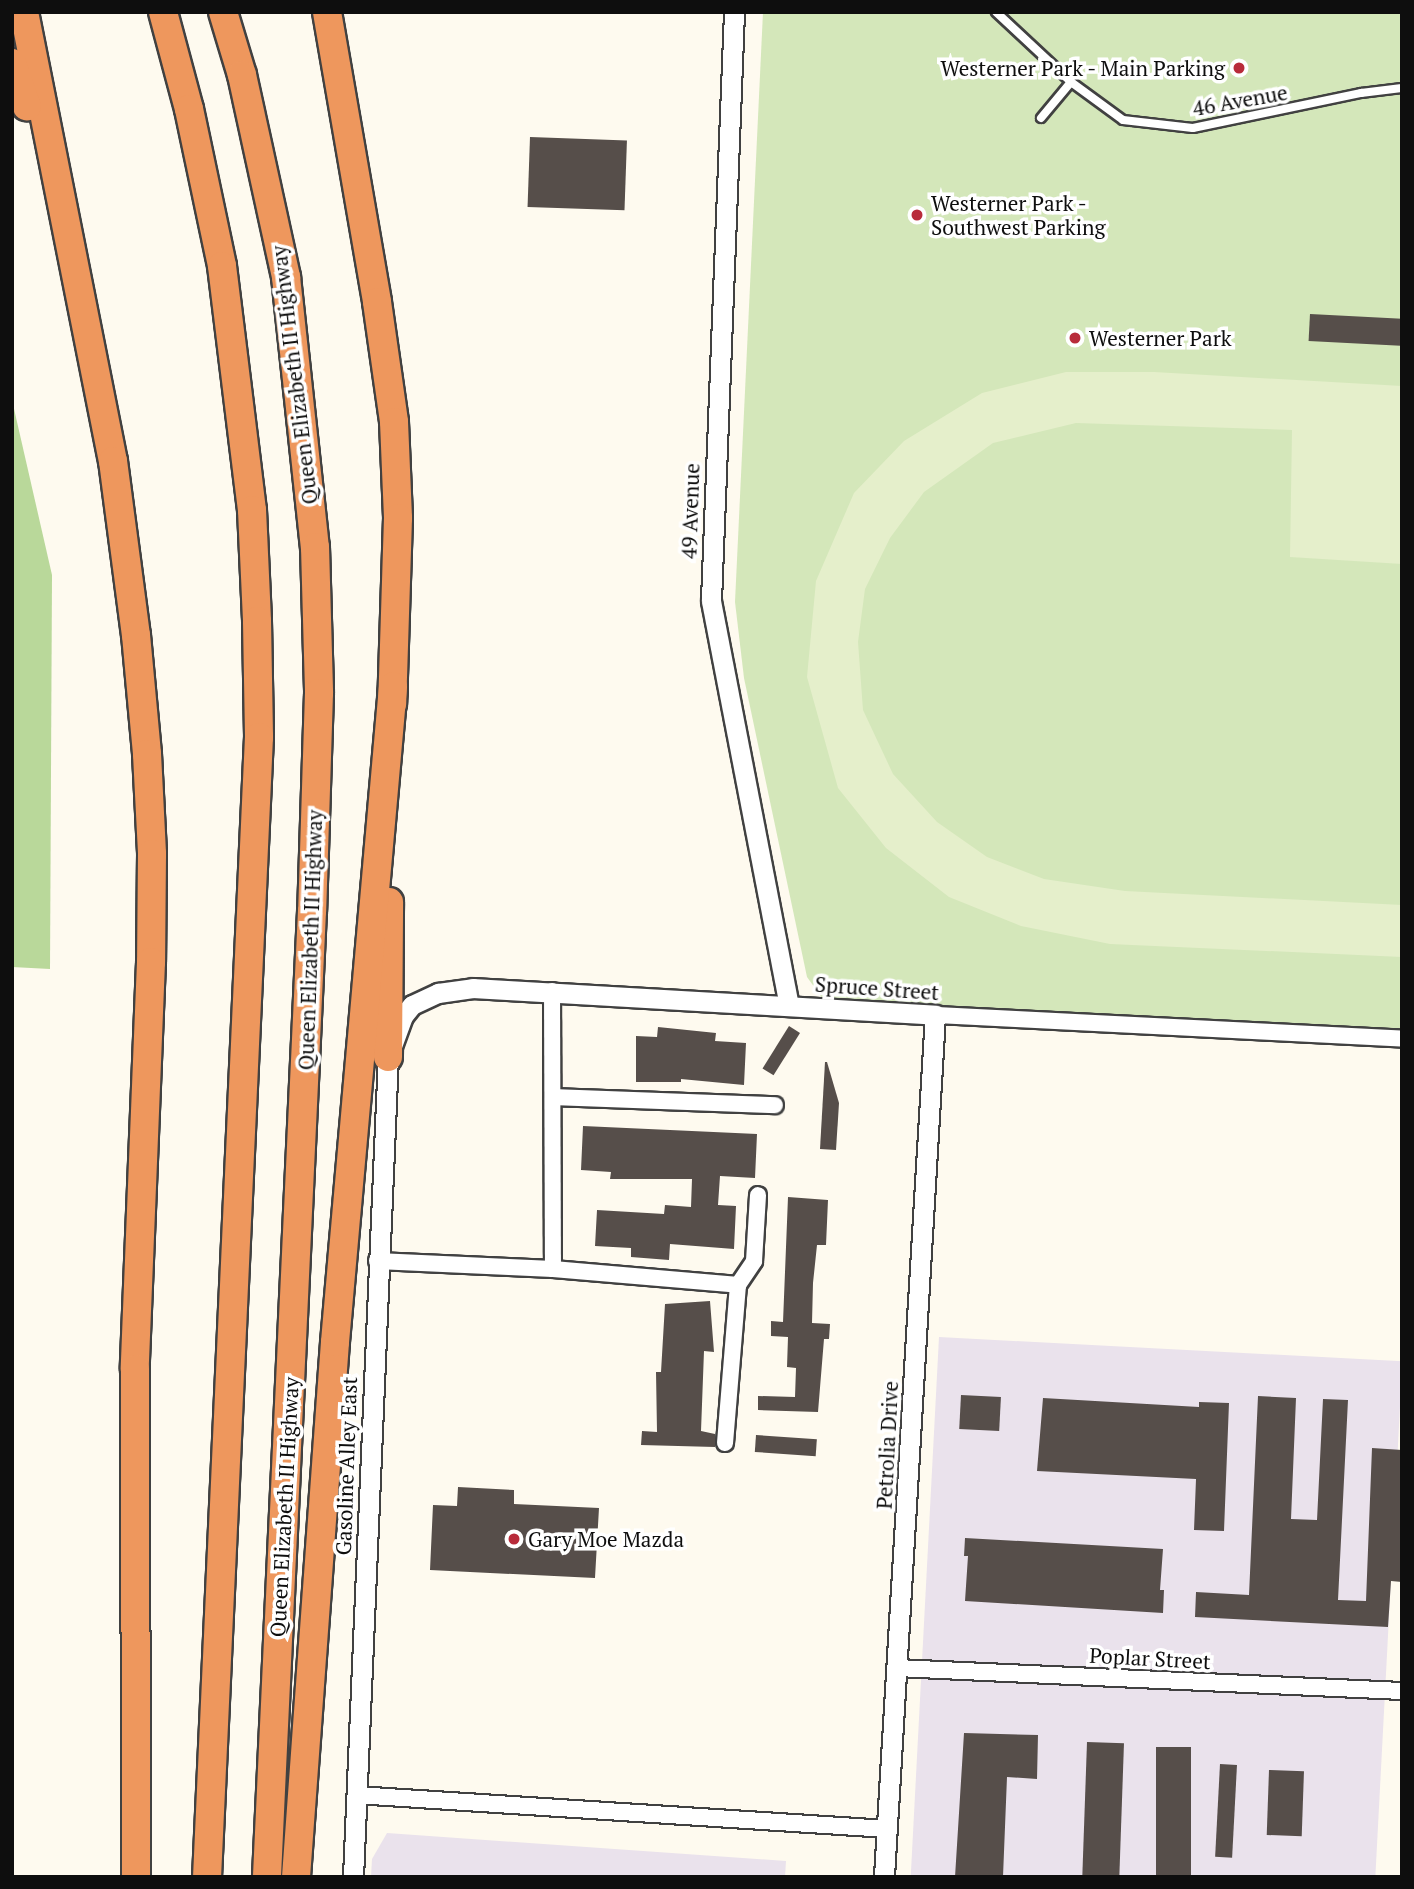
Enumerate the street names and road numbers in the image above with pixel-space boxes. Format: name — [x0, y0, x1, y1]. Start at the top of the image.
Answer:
street label: 46 Avenue — [1190, 79, 1290, 121]
street label: Queen Elizabeth II Highway — [266, 244, 322, 506]
street label: 49 Avenue — [676, 462, 704, 560]
street label: Queen Elizabeth II Highway — [293, 809, 327, 1071]
street label: Spruce Street — [814, 971, 940, 1005]
street label: Queen Elizabeth II Highway — [265, 1376, 303, 1638]
street label: Gasoline Alley East — [330, 1376, 362, 1556]
street label: Petrolia Drive — [871, 1380, 903, 1510]
street label: Poplar Street — [1089, 1642, 1211, 1674]

